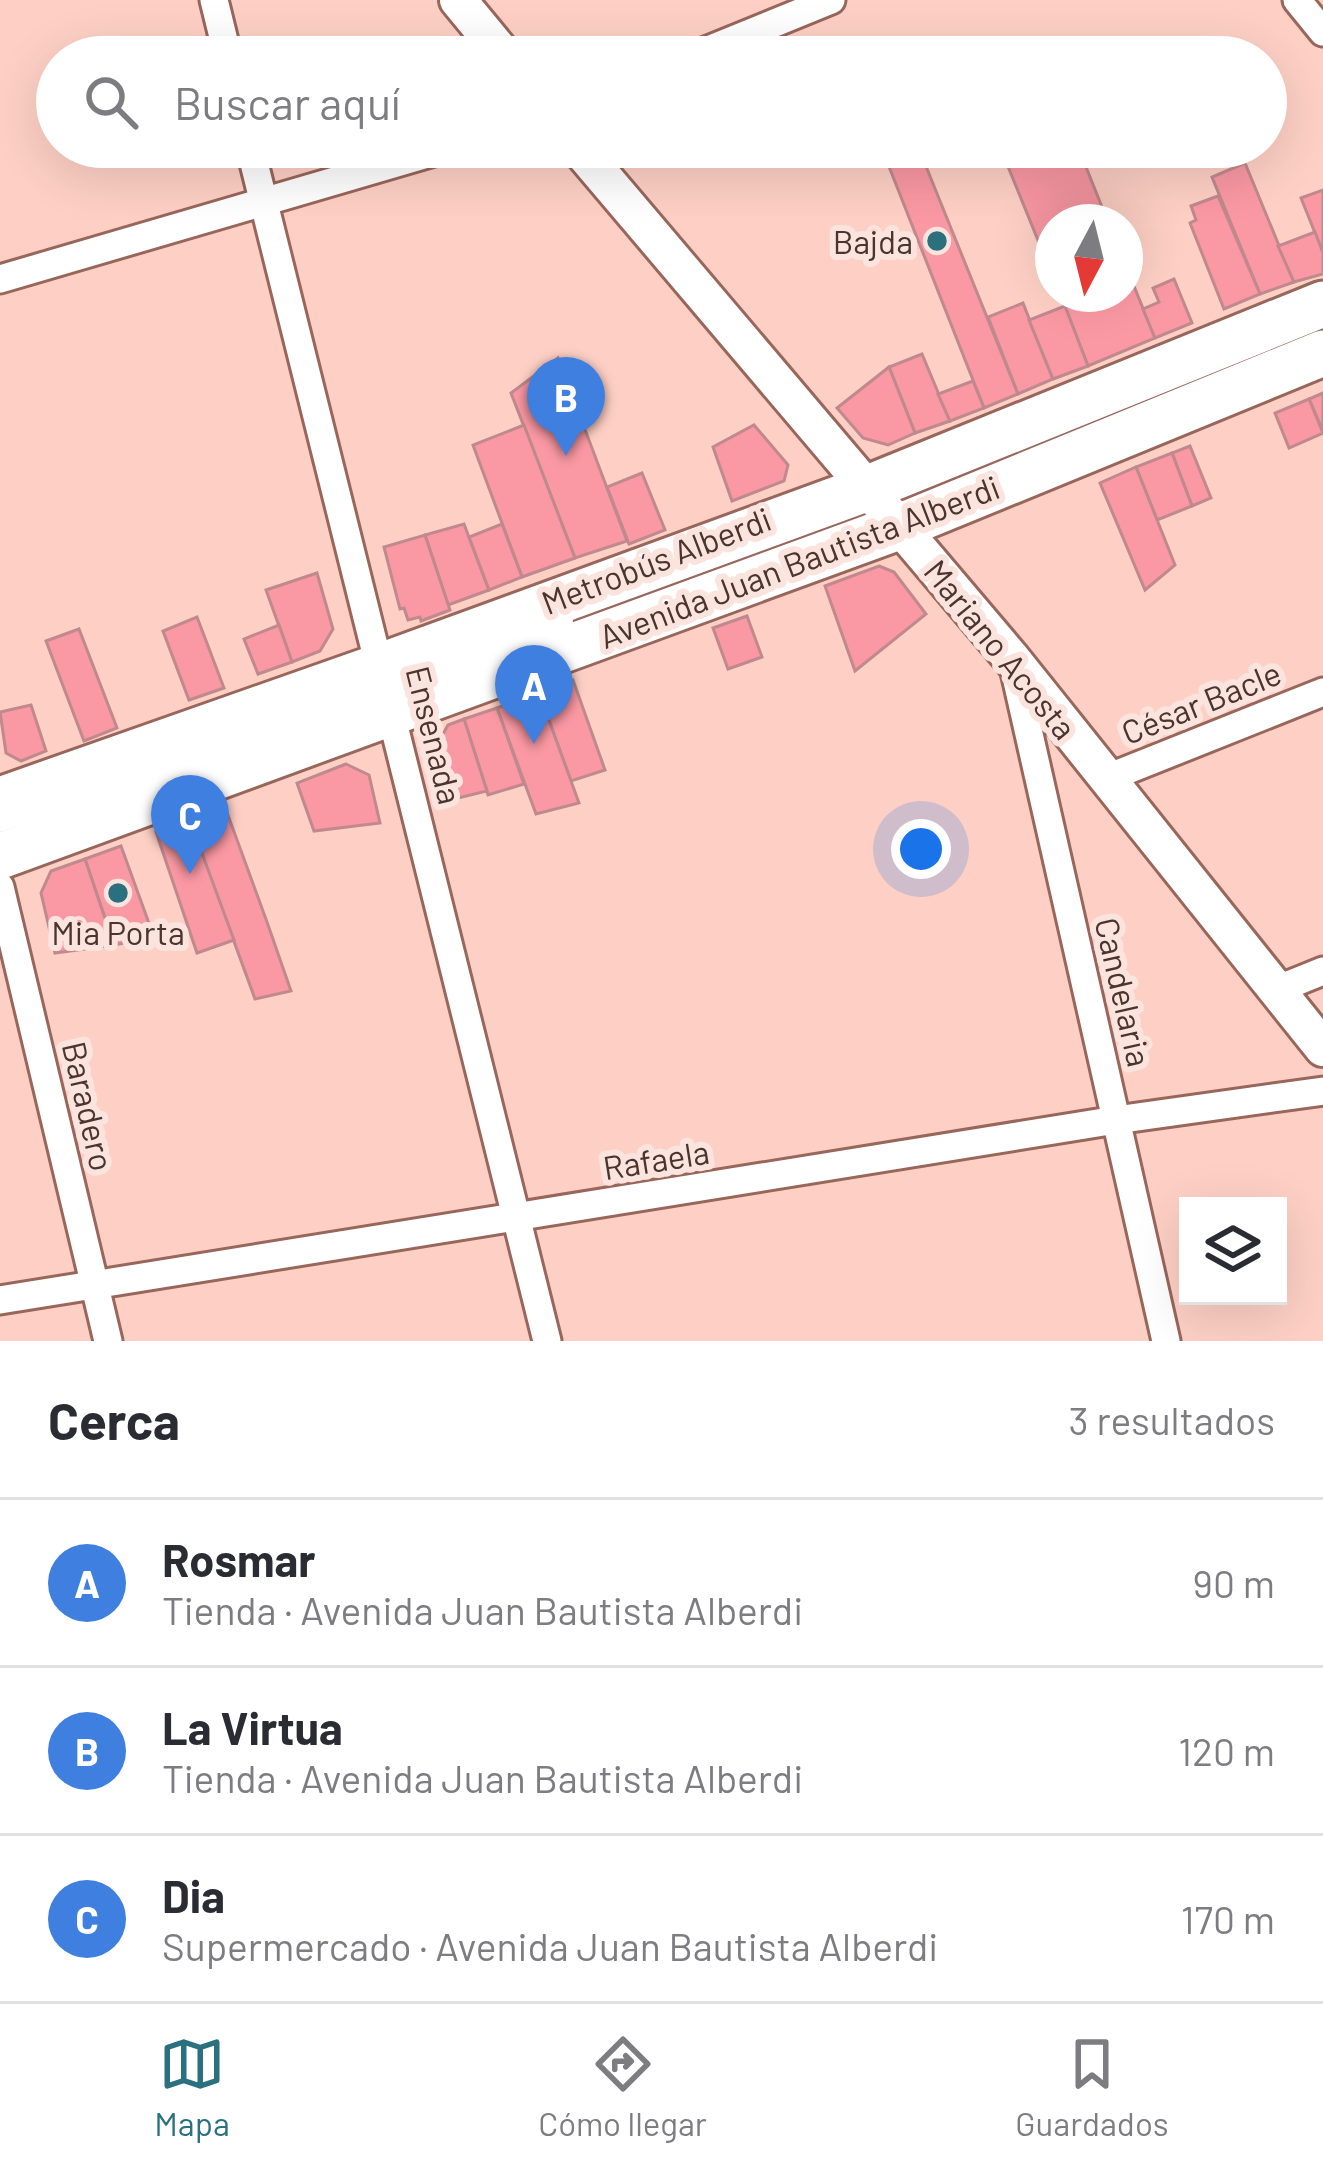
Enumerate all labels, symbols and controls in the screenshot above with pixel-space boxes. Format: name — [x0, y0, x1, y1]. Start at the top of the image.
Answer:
search box — [36, 36, 1287, 168]
icon: search — [78, 69, 144, 135]
text: Buscar aquí — [174, 75, 401, 129]
north arrow — [1035, 204, 1143, 312]
place label: Bajda — [833, 221, 913, 261]
marker: Bajda — [924, 228, 950, 254]
pin: B — [527, 357, 605, 456]
street label: Avenida Juan Bautista Alberdi — [593, 466, 1005, 656]
street label: Metrobús Alberdi — [536, 498, 776, 622]
street label: Mariano Acosta — [916, 551, 1086, 747]
pin: A — [495, 645, 573, 744]
street label: César Bacle — [1115, 652, 1287, 752]
street label: Ensenada — [399, 662, 471, 808]
pin: C — [151, 775, 229, 874]
your location — [891, 819, 951, 879]
marker: Mia Porta — [105, 880, 131, 906]
place label: Mia Porta — [51, 912, 185, 952]
street label: Candelaria — [1087, 914, 1161, 1070]
street label: Baradero — [55, 1037, 123, 1175]
street label: Rafaela — [600, 1131, 712, 1187]
map controls — [1179, 1197, 1287, 1305]
button: layers — [1179, 1197, 1287, 1305]
text: Cerca — [48, 1389, 180, 1450]
text: 3 resultados — [1069, 1396, 1275, 1443]
text: Rosmar — [162, 1532, 316, 1586]
text: A — [74, 1559, 100, 1606]
text: 90 m — [1193, 1559, 1275, 1606]
text: Tienda · Avenida Juan Bautista Alberdi — [162, 1586, 803, 1633]
text: La Virtua — [162, 1700, 343, 1754]
text: B — [75, 1727, 99, 1774]
text: 120 m — [1178, 1727, 1275, 1774]
text: Tienda · Avenida Juan Bautista Alberdi — [162, 1754, 803, 1801]
text: Dia — [162, 1868, 225, 1922]
text: C — [75, 1895, 99, 1942]
text: 170 m — [1181, 1895, 1275, 1942]
text: Supermercado · Avenida Juan Bautista Alberdi — [162, 1922, 938, 1969]
tab: Mapa — [154, 2031, 230, 2143]
tab: Cómo llegar — [538, 2031, 707, 2143]
tab: Guardados — [1015, 2031, 1169, 2143]

